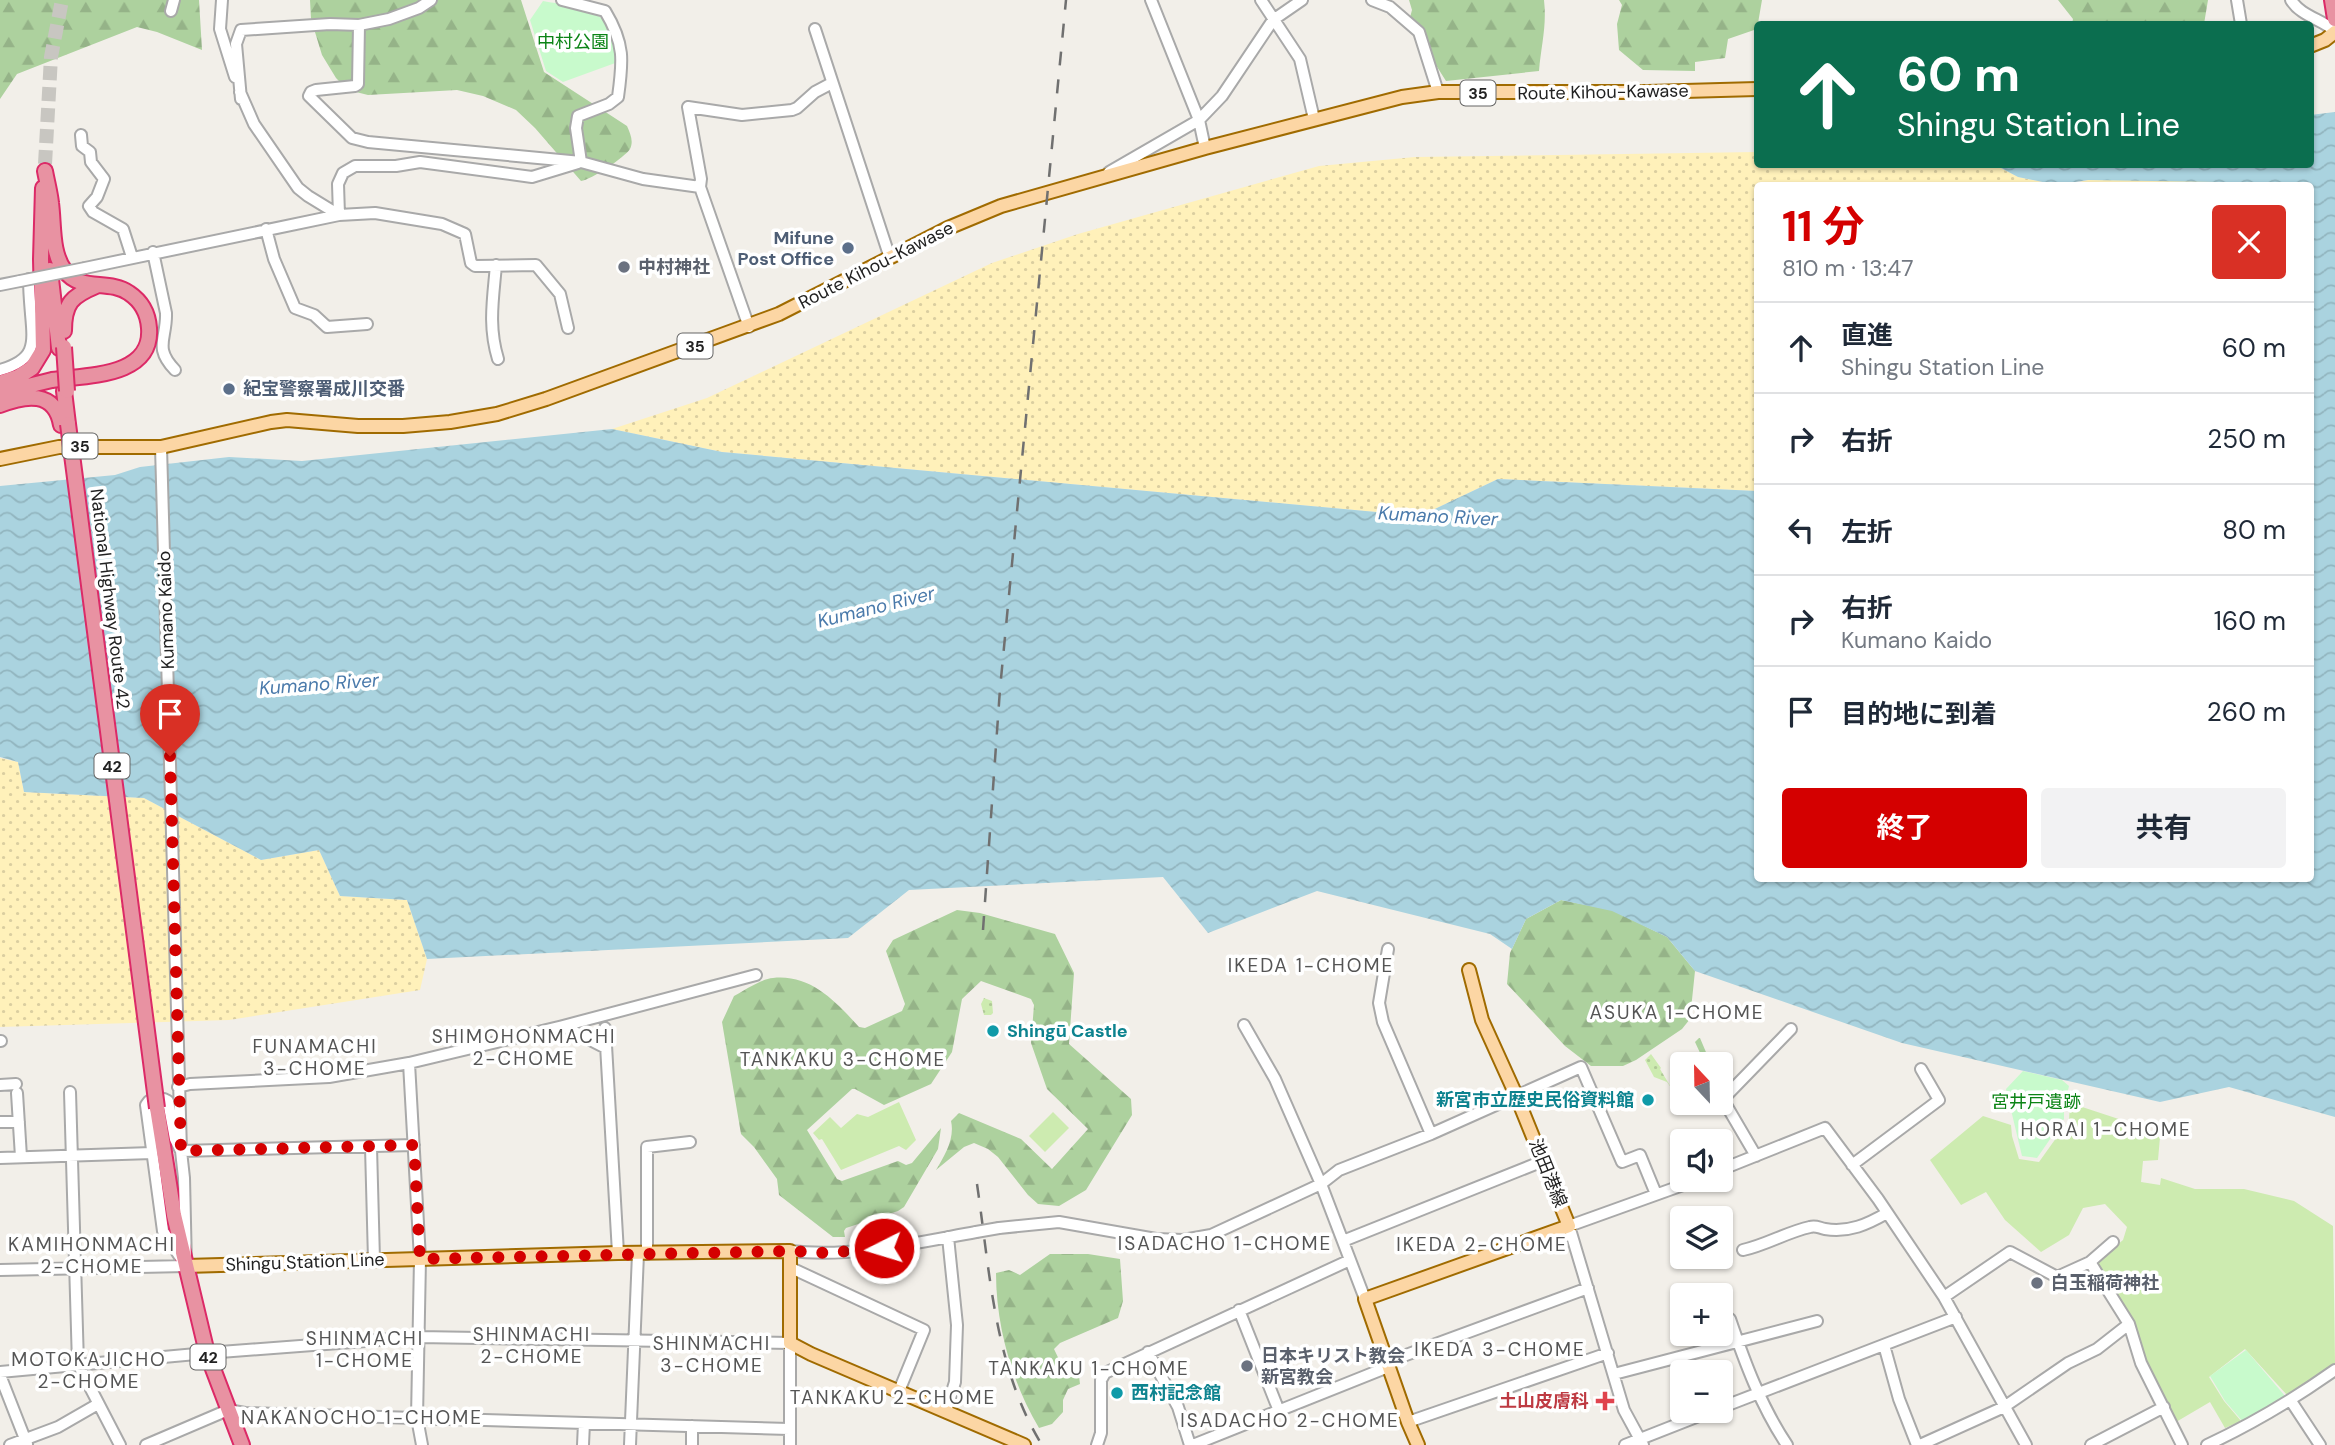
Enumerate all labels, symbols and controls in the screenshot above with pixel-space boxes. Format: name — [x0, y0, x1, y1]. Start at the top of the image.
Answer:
park label: 中村公園 — [537, 30, 609, 54]
text: 60 m — [1897, 42, 2020, 106]
icon: ahead — [1782, 49, 1873, 140]
street label: Route Kihou-Kawase — [1517, 79, 1689, 105]
road number: 35 — [1460, 80, 1496, 106]
text: Shingu Station Line — [1897, 104, 2180, 146]
text: 11 分 — [1782, 199, 1864, 254]
button: close — [2212, 205, 2286, 279]
street label: Route Kihou-Kawase — [794, 215, 958, 315]
place label: Mifune Post Office — [738, 226, 834, 271]
marker: Mifune Post Office — [840, 240, 856, 256]
text: 810 m · 13:47 — [1782, 253, 1914, 283]
place label: 中村神社 — [638, 255, 710, 279]
marker: 中村神社 — [616, 259, 632, 275]
text: 直進 — [1841, 318, 1893, 352]
icon: ahead — [1782, 329, 1820, 367]
text: 60 m — [2222, 331, 2286, 365]
road number: 35 — [678, 334, 712, 358]
text: Shingu Station Line — [1841, 352, 2044, 382]
place label: 紀宝警察署成川交番 — [243, 377, 405, 401]
marker: 紀宝警察署成川交番 — [221, 381, 237, 397]
icon: right — [1782, 420, 1820, 458]
text: 250 m — [2207, 422, 2286, 456]
text: 右折 — [1841, 424, 1893, 458]
road number: 35 — [62, 434, 98, 458]
street label: National Highway Route 42 — [85, 487, 135, 711]
water label: Kumano River — [1377, 500, 1500, 532]
icon: left — [1782, 511, 1820, 549]
text: 80 m — [2222, 513, 2286, 547]
text: 左折 — [1841, 515, 1893, 549]
street label: Kumano Kaido — [152, 550, 180, 670]
water label: Kumano River — [815, 580, 938, 634]
text: 右折 — [1841, 591, 1893, 625]
icon: right — [1782, 602, 1820, 640]
text: 160 m — [2214, 604, 2286, 638]
text: Kumano Kaido — [1841, 625, 1992, 655]
water label: Kumano River — [258, 667, 381, 701]
pin — [140, 684, 200, 756]
icon: arrive — [1782, 693, 1820, 731]
icon: arrive — [151, 695, 189, 733]
text: 260 m — [2207, 695, 2286, 729]
text: 目的地に到着 — [1841, 697, 1997, 731]
road number: 42 — [94, 754, 130, 778]
button: 終了 — [1782, 788, 2027, 868]
button: 共有 — [2041, 788, 2286, 868]
district label: IKEDA 1-CHOME — [1228, 953, 1394, 978]
district label: ASUKA 1-CHOME — [1589, 1000, 1765, 1025]
place label: Shingū Castle — [1007, 1019, 1128, 1043]
marker: Shingū Castle — [985, 1023, 1001, 1039]
district label: SHIMOHONMACHI 2-CHOME — [432, 1024, 616, 1071]
district label: FUNAMACHI 3-CHOME — [252, 1034, 378, 1081]
district label: TANKAKU 3-CHOME — [740, 1047, 946, 1072]
north arrow — [1670, 1052, 1732, 1115]
map controls — [1670, 1052, 1733, 1423]
place label: 新宮市立歴史民俗資料館 — [1436, 1088, 1634, 1112]
park label: 宮井戸遺跡 — [1991, 1090, 2081, 1114]
marker: 新宮市立歴史民俗資料館 — [1640, 1092, 1656, 1108]
district label: HORAI 1-CHOME — [2020, 1117, 2192, 1142]
button: sound — [1670, 1129, 1733, 1192]
street label: 池田港線 — [1523, 1135, 1573, 1211]
button: layers — [1670, 1206, 1733, 1269]
position arrow — [847, 1211, 921, 1285]
district label: ISADACHO 1-CHOME — [1118, 1231, 1332, 1256]
district label: KAMIHONMACHI 2-CHOME — [8, 1232, 176, 1279]
district label: IKEDA 2-CHOME — [1396, 1232, 1568, 1257]
street label: Shingu Station Line — [225, 1247, 385, 1277]
place label: 白玉稲荷神社 — [2051, 1271, 2159, 1295]
marker: 白玉稲荷神社 — [2029, 1275, 2045, 1291]
button: + — [1670, 1283, 1733, 1346]
district label: SHINMACHI 2-CHOME — [473, 1322, 591, 1369]
district label: SHINMACHI 1-CHOME — [306, 1326, 424, 1373]
district label: SHINMACHI 3-CHOME — [653, 1331, 771, 1378]
district label: IKEDA 3-CHOME — [1414, 1337, 1586, 1362]
road number: 42 — [190, 1344, 226, 1370]
place label: 日本キリスト教会 新宮教会 — [1261, 1344, 1405, 1389]
district label: MOTOKAJICHO 2-CHOME — [11, 1347, 167, 1394]
district label: TANKAKU 1-CHOME — [988, 1356, 1190, 1381]
marker: 日本キリスト教会 新宮教会 — [1239, 1358, 1255, 1374]
button: − — [1670, 1360, 1733, 1423]
place label: 西村記念館 — [1131, 1381, 1221, 1405]
district label: TANKAKU 2-CHOME — [790, 1385, 996, 1410]
marker: 西村記念館 — [1109, 1385, 1125, 1401]
place label: 土山皮膚科 — [1499, 1389, 1589, 1413]
marker: 土山皮膚科 — [1595, 1391, 1615, 1411]
district label: NAKANOCHO 1-CHOME — [241, 1405, 483, 1430]
district label: ISADACHO 2-CHOME — [1180, 1408, 1400, 1433]

